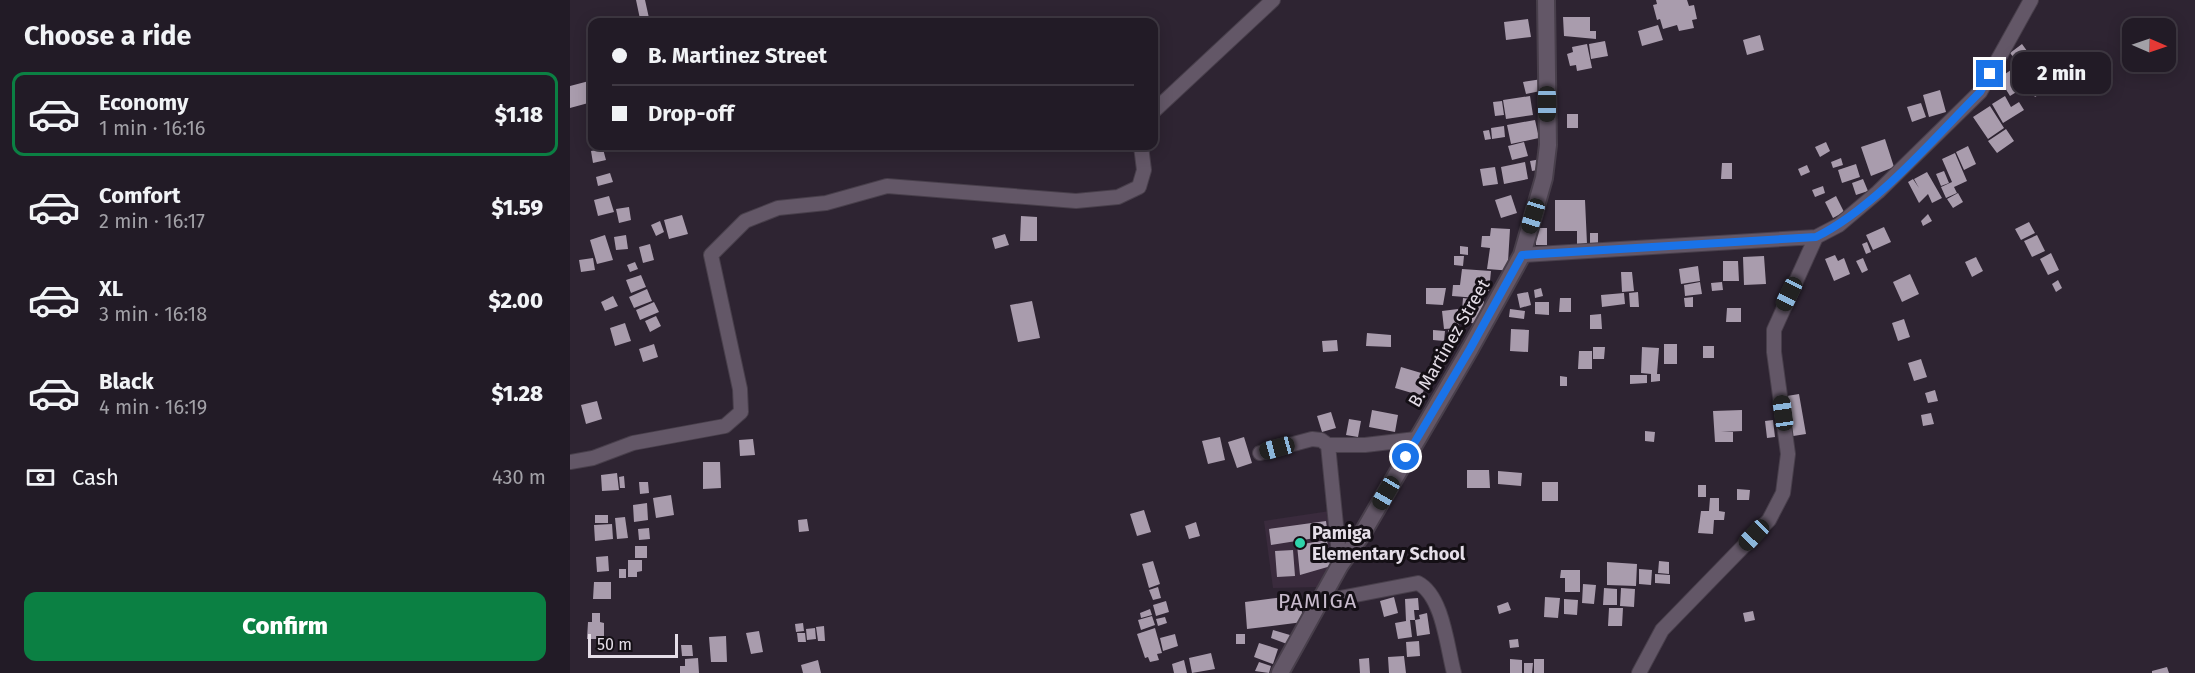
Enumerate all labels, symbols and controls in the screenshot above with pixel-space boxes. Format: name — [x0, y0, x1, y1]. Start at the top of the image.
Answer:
north arrow — [2122, 18, 2176, 72]
map controls — [2122, 18, 2176, 72]
text: Choose a ride — [24, 20, 191, 52]
text: B. Martinez Street — [648, 42, 827, 69]
callout: 2 min — [2011, 53, 2110, 95]
route end — [1976, 60, 2003, 87]
text: 2 min — [2037, 61, 2086, 85]
car — [1538, 86, 1556, 122]
icon: car — [27, 87, 81, 141]
text: Economy — [99, 89, 188, 116]
text: Drop-off — [648, 100, 734, 127]
text: $1.18 — [495, 101, 543, 128]
text: 1 min · 16:16 — [99, 116, 206, 140]
icon: car — [27, 180, 81, 234]
text: Comfort — [99, 182, 180, 209]
text: $1.59 — [491, 194, 543, 221]
car — [1519, 196, 1547, 236]
text: 2 min · 16:17 — [99, 209, 205, 233]
icon: car — [27, 273, 81, 327]
car — [1773, 274, 1805, 314]
text: XL — [99, 275, 123, 302]
street label: B. Martinez Street — [1403, 275, 1495, 411]
text: $2.00 — [488, 287, 543, 314]
text: 3 min · 16:18 — [99, 302, 207, 326]
icon: car — [27, 366, 81, 420]
text: Black — [99, 368, 154, 395]
text: $1.28 — [491, 380, 543, 407]
car — [1772, 394, 1794, 432]
text: 4 min · 16:19 — [99, 395, 207, 419]
car — [1257, 435, 1297, 461]
route start — [1392, 443, 1419, 470]
icon: cash — [24, 461, 57, 494]
text: Cash — [72, 464, 119, 491]
text: 430 m — [492, 465, 546, 489]
car — [1369, 473, 1403, 513]
car — [1735, 516, 1773, 554]
place label: Pamiga Elementary School — [1312, 522, 1466, 565]
marker: Pamiga Elementary School — [1293, 536, 1307, 550]
district label: PAMIGA — [1278, 588, 1358, 614]
button: Confirm — [24, 592, 546, 661]
scale bar — [588, 631, 678, 658]
text: 50 m — [597, 635, 632, 654]

